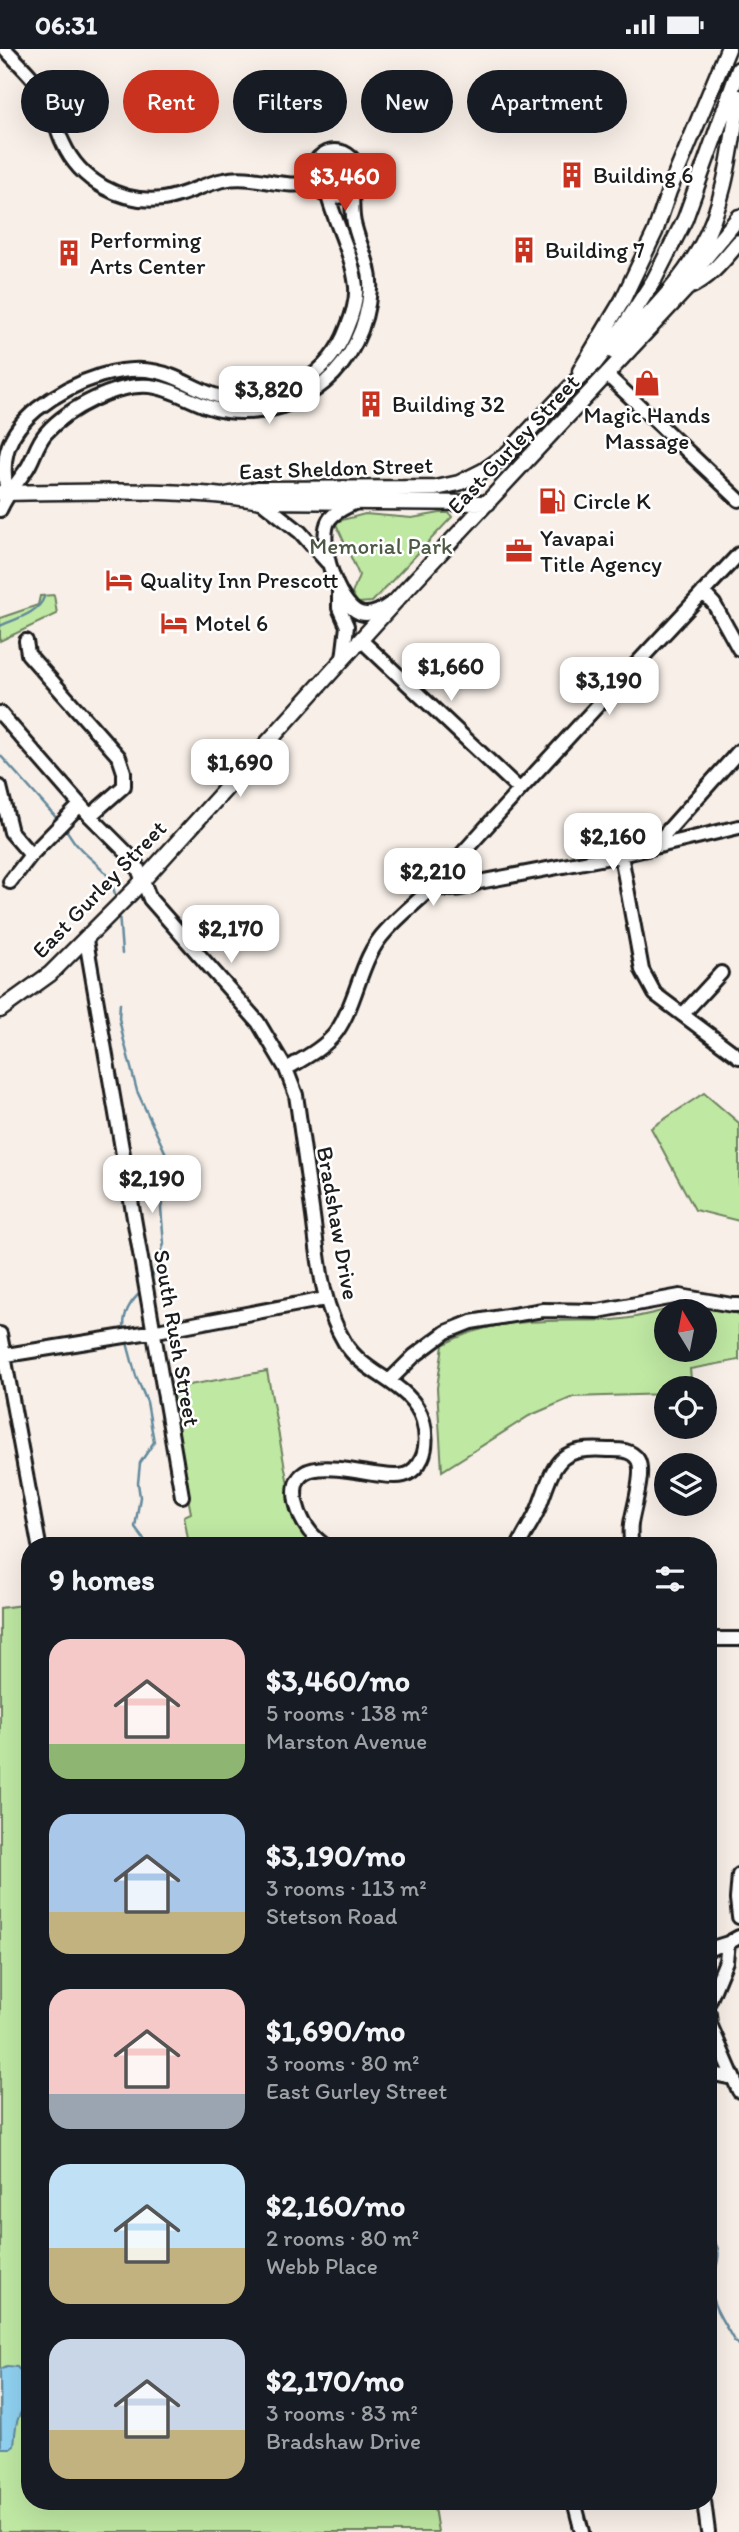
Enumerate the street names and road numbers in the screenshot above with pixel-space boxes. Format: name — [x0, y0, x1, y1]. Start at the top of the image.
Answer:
street label: East Gurley Street — [441, 368, 585, 520]
street label: East Sheldon Street — [238, 451, 434, 485]
street label: East Gurley Street — [26, 814, 172, 964]
street label: Bradshaw Drive — [311, 1144, 365, 1302]
street label: South Rush Street — [148, 1247, 206, 1429]

